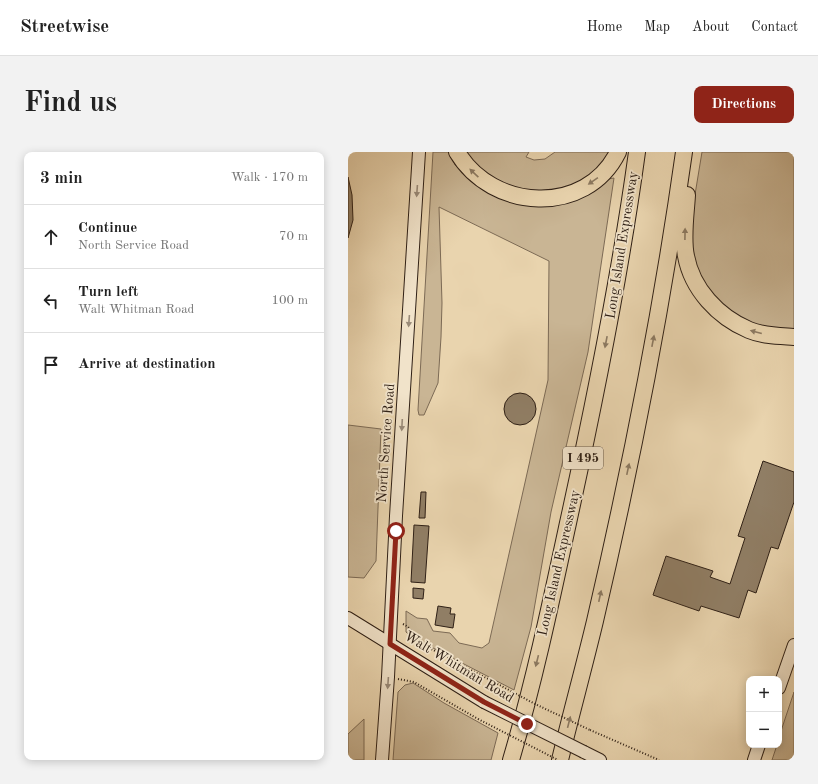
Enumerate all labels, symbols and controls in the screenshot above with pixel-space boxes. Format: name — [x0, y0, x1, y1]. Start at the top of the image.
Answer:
text: Streetwise — [20, 18, 109, 37]
text: Home — [587, 20, 622, 34]
text: Map — [644, 20, 670, 34]
text: About — [692, 20, 729, 34]
text: Contact — [751, 20, 798, 34]
button: Directions — [694, 86, 794, 123]
text: Find us — [24, 90, 117, 118]
one-way arrow — [469, 168, 479, 177]
text: 3 min — [40, 170, 83, 187]
street label: Long Island Expressway — [603, 170, 641, 320]
text: Walk · 170 m — [231, 171, 308, 184]
one-way arrow — [588, 177, 598, 185]
one-way arrow — [413, 185, 420, 197]
text: Continue — [78, 221, 137, 236]
icon: ahead — [40, 226, 62, 248]
one-way arrow — [682, 227, 688, 240]
text: 70 m — [279, 230, 308, 243]
text: North Service Road — [78, 239, 189, 252]
text: Turn left — [78, 285, 138, 300]
icon: left — [40, 290, 62, 312]
text: 100 m — [271, 294, 308, 307]
text: Walt Whitman Road — [78, 303, 194, 316]
one-way arrow — [405, 315, 412, 327]
one-way arrow — [749, 329, 761, 335]
one-way arrow — [651, 335, 657, 348]
one-way arrow — [602, 336, 608, 349]
icon: arrive — [40, 354, 62, 376]
text: Arrive at destination — [78, 357, 216, 372]
street label: North Service Road — [375, 383, 397, 503]
one-way arrow — [399, 419, 406, 431]
road number: I 495 — [563, 447, 603, 469]
one-way arrow — [625, 463, 631, 475]
street label: Long Island Expressway — [535, 488, 583, 637]
route start — [387, 522, 405, 540]
one-way arrow — [598, 590, 604, 602]
street label: Walt Whitman Road — [402, 629, 516, 705]
one-way arrow — [533, 655, 539, 667]
map controls — [746, 676, 782, 748]
button: + — [746, 676, 782, 712]
one-way arrow — [384, 677, 391, 689]
button: − — [746, 712, 782, 748]
route end — [518, 715, 536, 733]
one-way arrow — [567, 716, 573, 728]

